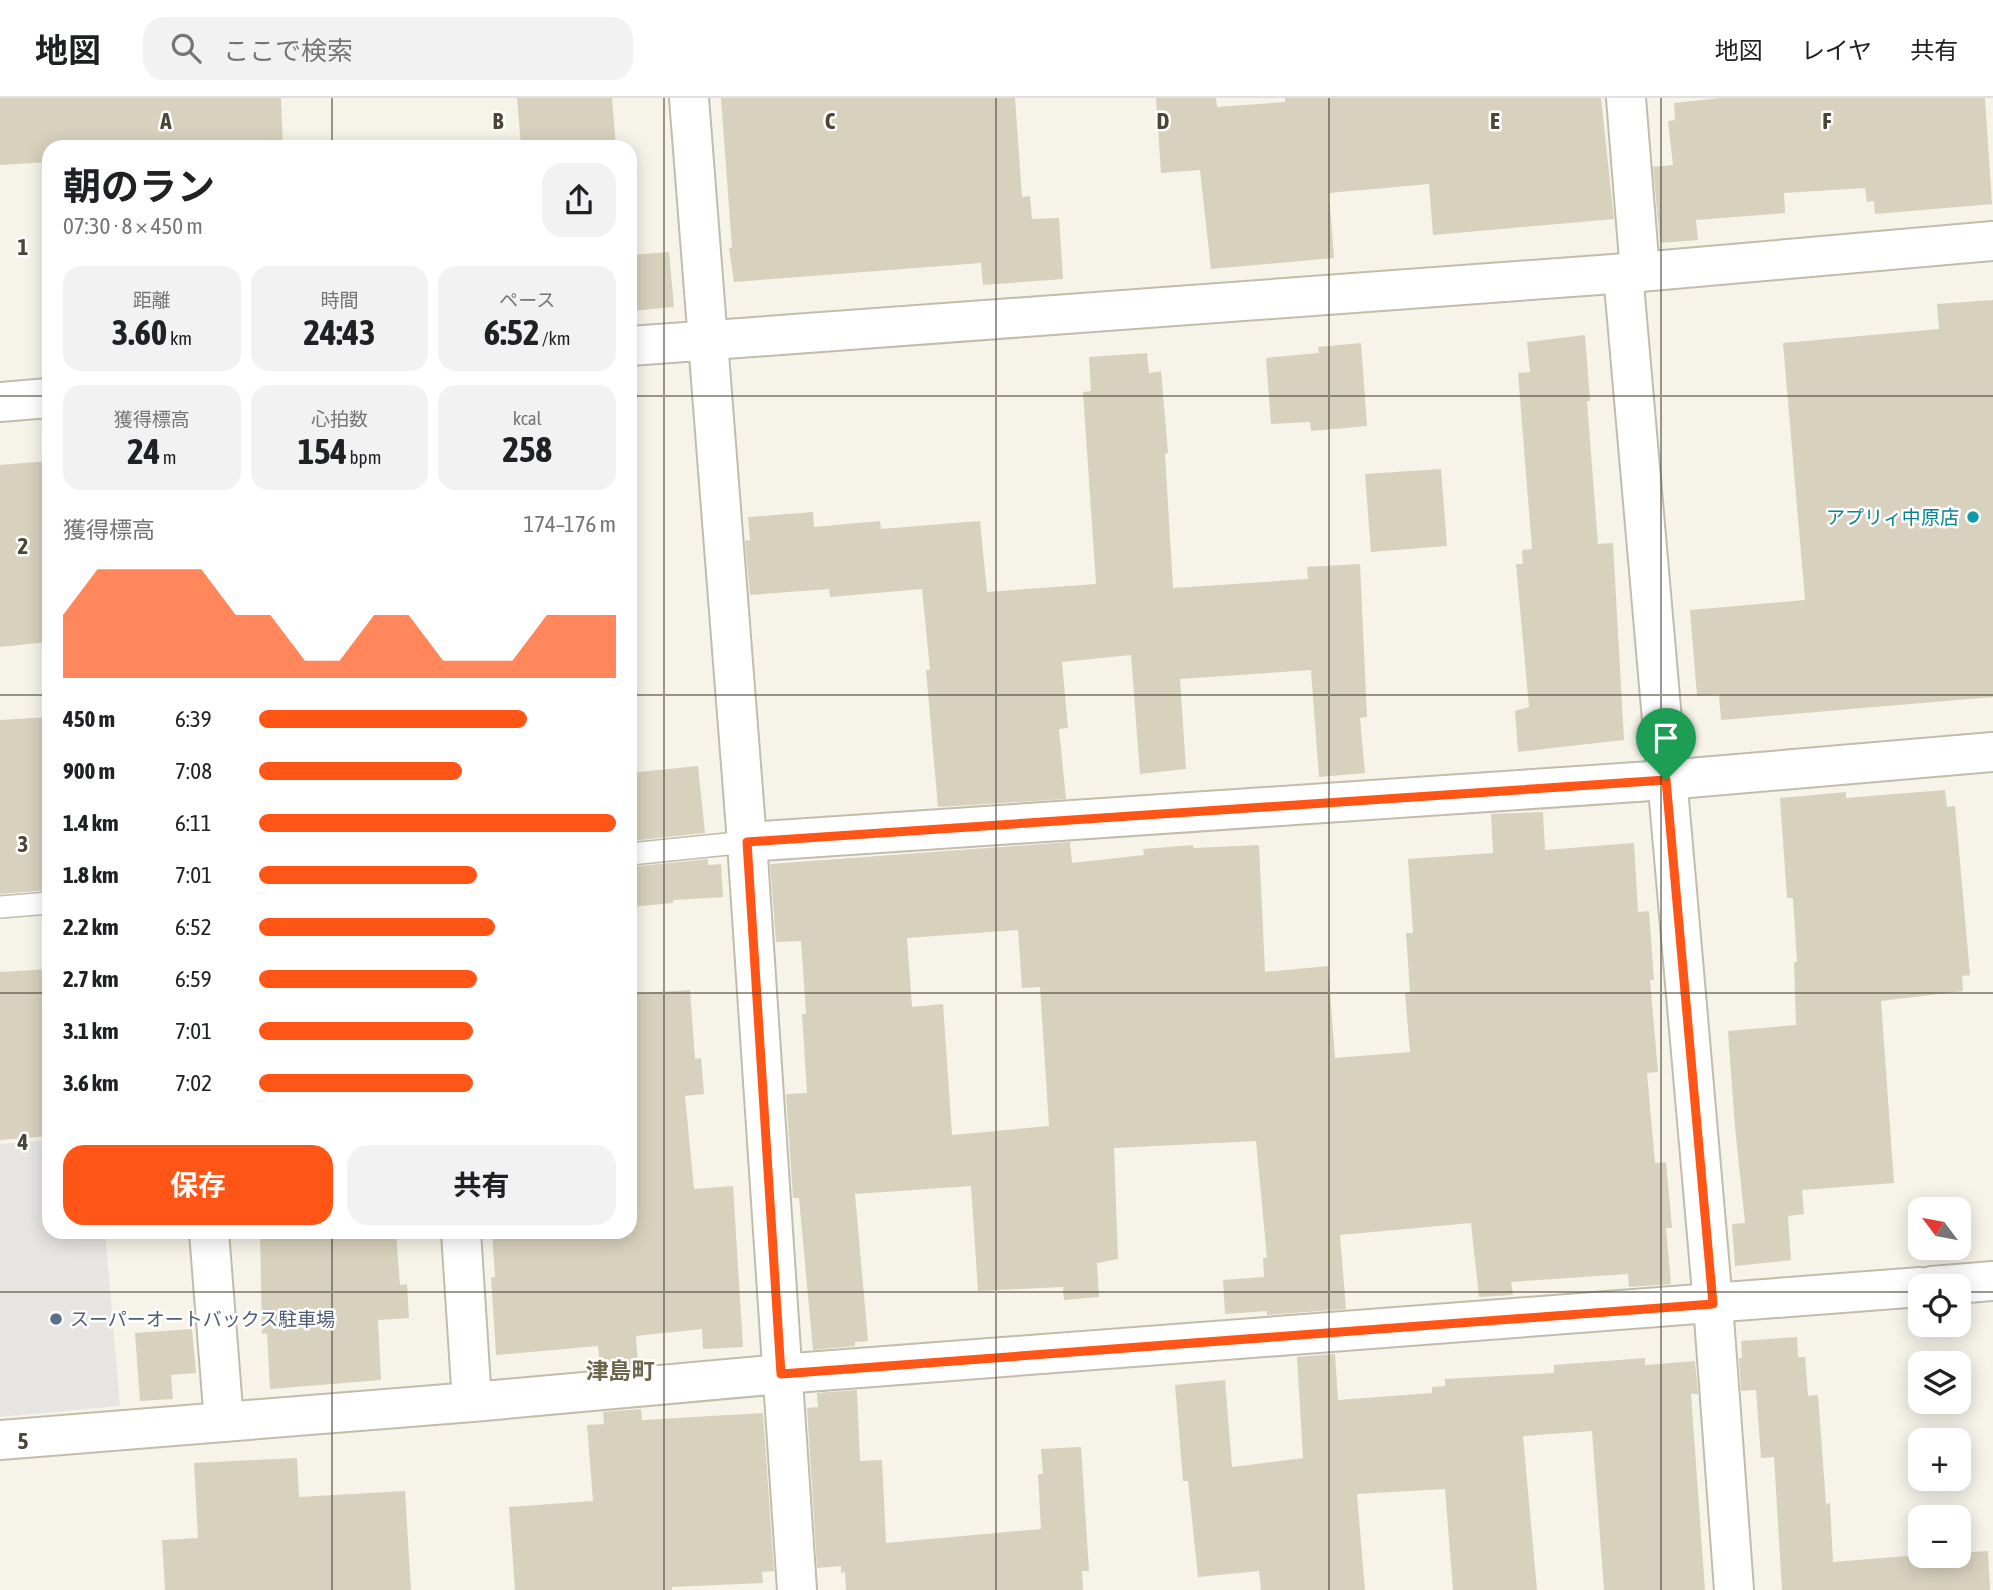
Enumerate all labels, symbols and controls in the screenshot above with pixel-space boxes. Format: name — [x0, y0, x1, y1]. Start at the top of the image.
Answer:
search box — [143, 17, 633, 80]
icon: search — [167, 29, 205, 67]
text: 地図 — [35, 31, 101, 69]
text: ここで検索 — [223, 36, 353, 66]
text: 地図 — [1715, 37, 1763, 64]
text: レイヤ — [1801, 37, 1872, 64]
text: 共有 — [1910, 37, 1958, 64]
text: A — [159, 108, 172, 134]
text: B — [493, 108, 504, 134]
text: C — [825, 108, 836, 134]
text: D — [1157, 108, 1170, 134]
text: E — [1490, 108, 1500, 134]
text: F — [1822, 108, 1832, 134]
button: share — [542, 163, 616, 237]
text: 朝のラン — [63, 165, 215, 208]
text: 07:30 · 8 × 450 m — [63, 213, 203, 239]
text: 1 — [18, 234, 29, 260]
text: 距離 — [133, 289, 171, 311]
text: 時間 — [320, 289, 359, 311]
text: ペース — [499, 289, 555, 311]
text: 3.60 — [112, 312, 167, 352]
text: 24:43 — [303, 312, 376, 352]
text: 6:52 — [484, 312, 539, 352]
text: km — [167, 327, 192, 349]
text: /km — [539, 327, 571, 349]
text: kcal — [513, 407, 542, 429]
text: 獲得標高 — [114, 408, 190, 430]
text: 心拍数 — [311, 408, 368, 430]
text: 258 — [502, 429, 552, 469]
text: 24 — [127, 431, 160, 471]
text: 154 — [298, 431, 347, 471]
text: m — [160, 446, 176, 468]
text: bpm — [347, 446, 381, 468]
place label: アプリィ中原店 — [1826, 506, 1959, 528]
marker: アプリィ中原店 — [1965, 509, 1981, 525]
text: 174–176 m — [523, 511, 616, 537]
text: 獲得標高 — [63, 517, 155, 543]
text: 2 — [18, 533, 28, 559]
text: 450 m — [63, 706, 115, 732]
text: 6:39 — [175, 706, 212, 732]
pin — [1636, 708, 1696, 780]
icon: arrive — [1647, 719, 1685, 757]
text: 900 m — [63, 758, 115, 784]
text: 7:08 — [175, 758, 212, 784]
text: 1.4 km — [63, 810, 119, 836]
text: 6:11 — [175, 810, 212, 836]
text: 3 — [18, 831, 28, 857]
text: 1.8 km — [63, 862, 119, 888]
text: 7:01 — [175, 862, 212, 888]
text: 2.2 km — [63, 914, 119, 940]
text: 6:52 — [175, 914, 212, 940]
text: 2.7 km — [63, 966, 119, 992]
text: 6:59 — [175, 966, 212, 992]
text: 3.1 km — [63, 1018, 119, 1044]
text: 7:01 — [175, 1018, 212, 1044]
text: 3.6 km — [63, 1070, 119, 1096]
text: 7:02 — [175, 1070, 212, 1096]
text: 4 — [17, 1129, 29, 1155]
button: 保存 — [63, 1145, 333, 1225]
button: 共有 — [347, 1145, 616, 1225]
north arrow — [1908, 1197, 1970, 1260]
map controls — [1908, 1197, 1971, 1568]
button: locate — [1908, 1274, 1971, 1337]
place label: スーパーオートバックス駐車場 — [70, 1308, 335, 1330]
marker: スーパーオートバックス駐車場 — [48, 1311, 64, 1327]
button: layers — [1908, 1351, 1971, 1414]
district label: 津島町 — [586, 1358, 655, 1384]
text: 5 — [18, 1428, 29, 1454]
button: + — [1908, 1428, 1971, 1491]
button: − — [1908, 1505, 1971, 1568]

